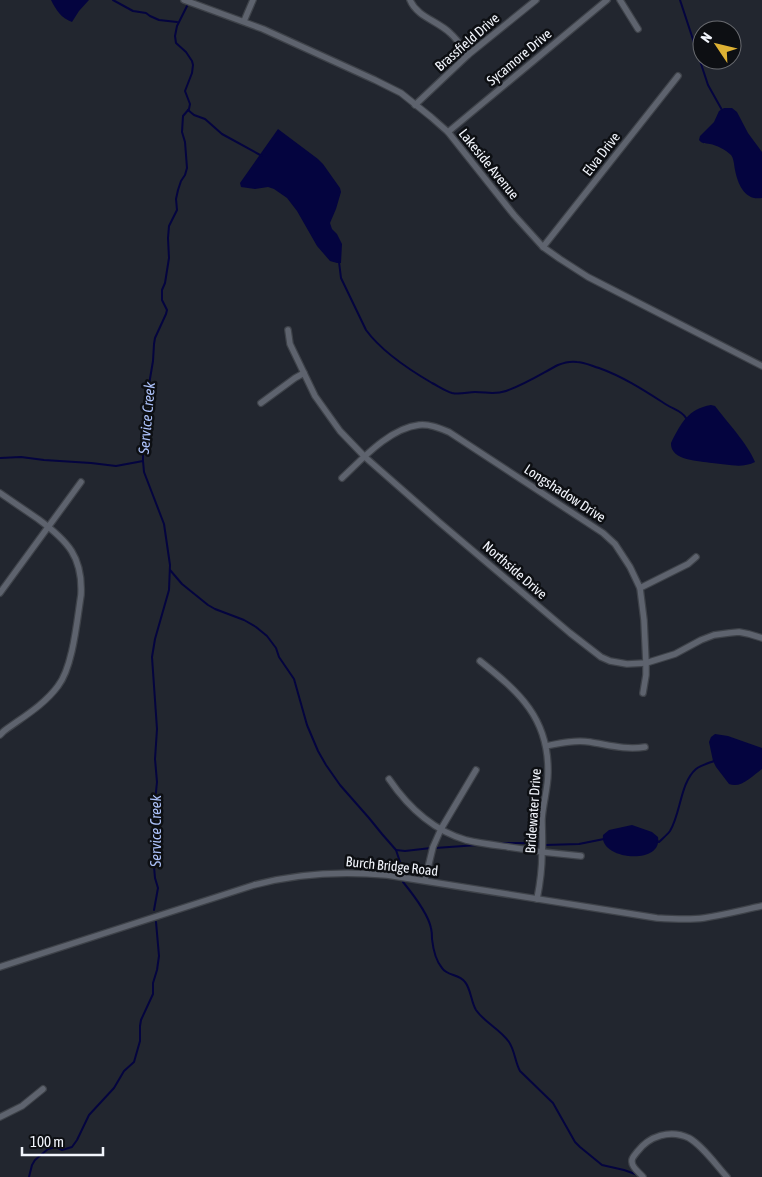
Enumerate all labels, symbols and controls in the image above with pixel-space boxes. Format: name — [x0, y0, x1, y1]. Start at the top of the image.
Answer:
street label: Brassfield Drive — [432, 10, 502, 74]
north arrow — [692, 20, 742, 70]
street label: Sycamore Drive — [483, 25, 555, 89]
text: N — [697, 30, 715, 46]
street label: Lakeside Avenue — [456, 126, 522, 202]
street label: Elva Drive — [579, 129, 623, 179]
water label: Service Creek — [135, 381, 158, 456]
street label: Longshadow Drive — [521, 461, 609, 525]
street label: Northside Drive — [480, 538, 550, 602]
street label: Bridewater Drive — [522, 768, 544, 854]
water label: Service Creek — [147, 794, 164, 868]
street label: Burch Bridge Road — [345, 853, 439, 879]
scale bar — [22, 1124, 104, 1156]
text: 100 m — [30, 1133, 64, 1150]

